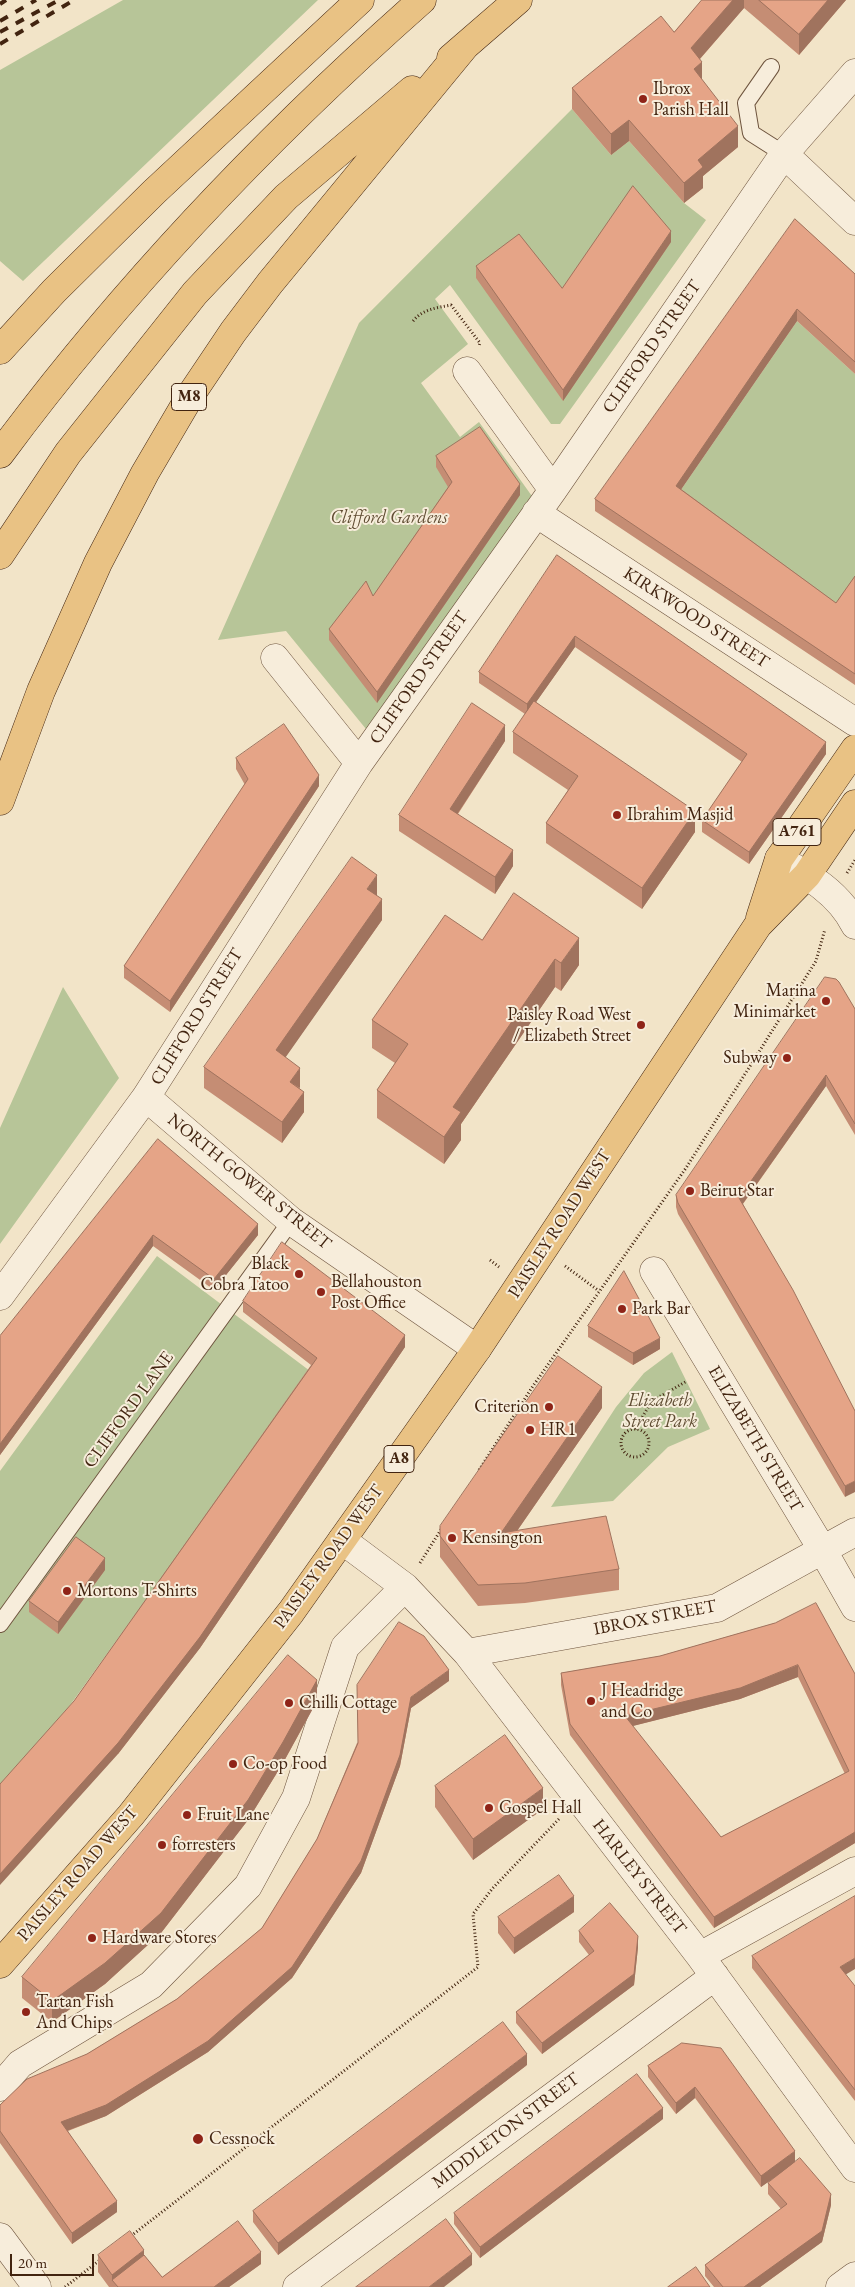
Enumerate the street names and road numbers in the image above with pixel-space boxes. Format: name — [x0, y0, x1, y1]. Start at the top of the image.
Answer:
street label: CLIFFORD STREET — [598, 276, 706, 418]
road number: M8 — [172, 384, 206, 411]
street label: KIRKWOOD STREET — [619, 563, 773, 673]
street label: CLIFFORD STREET — [365, 607, 473, 749]
road number: A761 — [773, 819, 821, 846]
street label: CLIFFORD STREET — [146, 945, 248, 1089]
street label: NORTH GOWER STREET — [163, 1109, 335, 1255]
street label: PAISLEY ROAD WEST — [504, 1146, 616, 1302]
street label: CLIFFORD LANE — [79, 1347, 179, 1473]
street label: ELIZABETH STREET — [703, 1362, 807, 1516]
road number: A8 — [384, 1446, 414, 1472]
street label: PAISLEY ROAD WEST — [270, 1481, 388, 1633]
street label: IBROX STREET — [592, 1596, 718, 1640]
street label: PAISLEY ROAD WEST — [13, 1802, 143, 1946]
street label: HARLEY STREET — [587, 1815, 691, 1939]
street label: MIDDLETON STREET — [428, 2068, 584, 2194]

